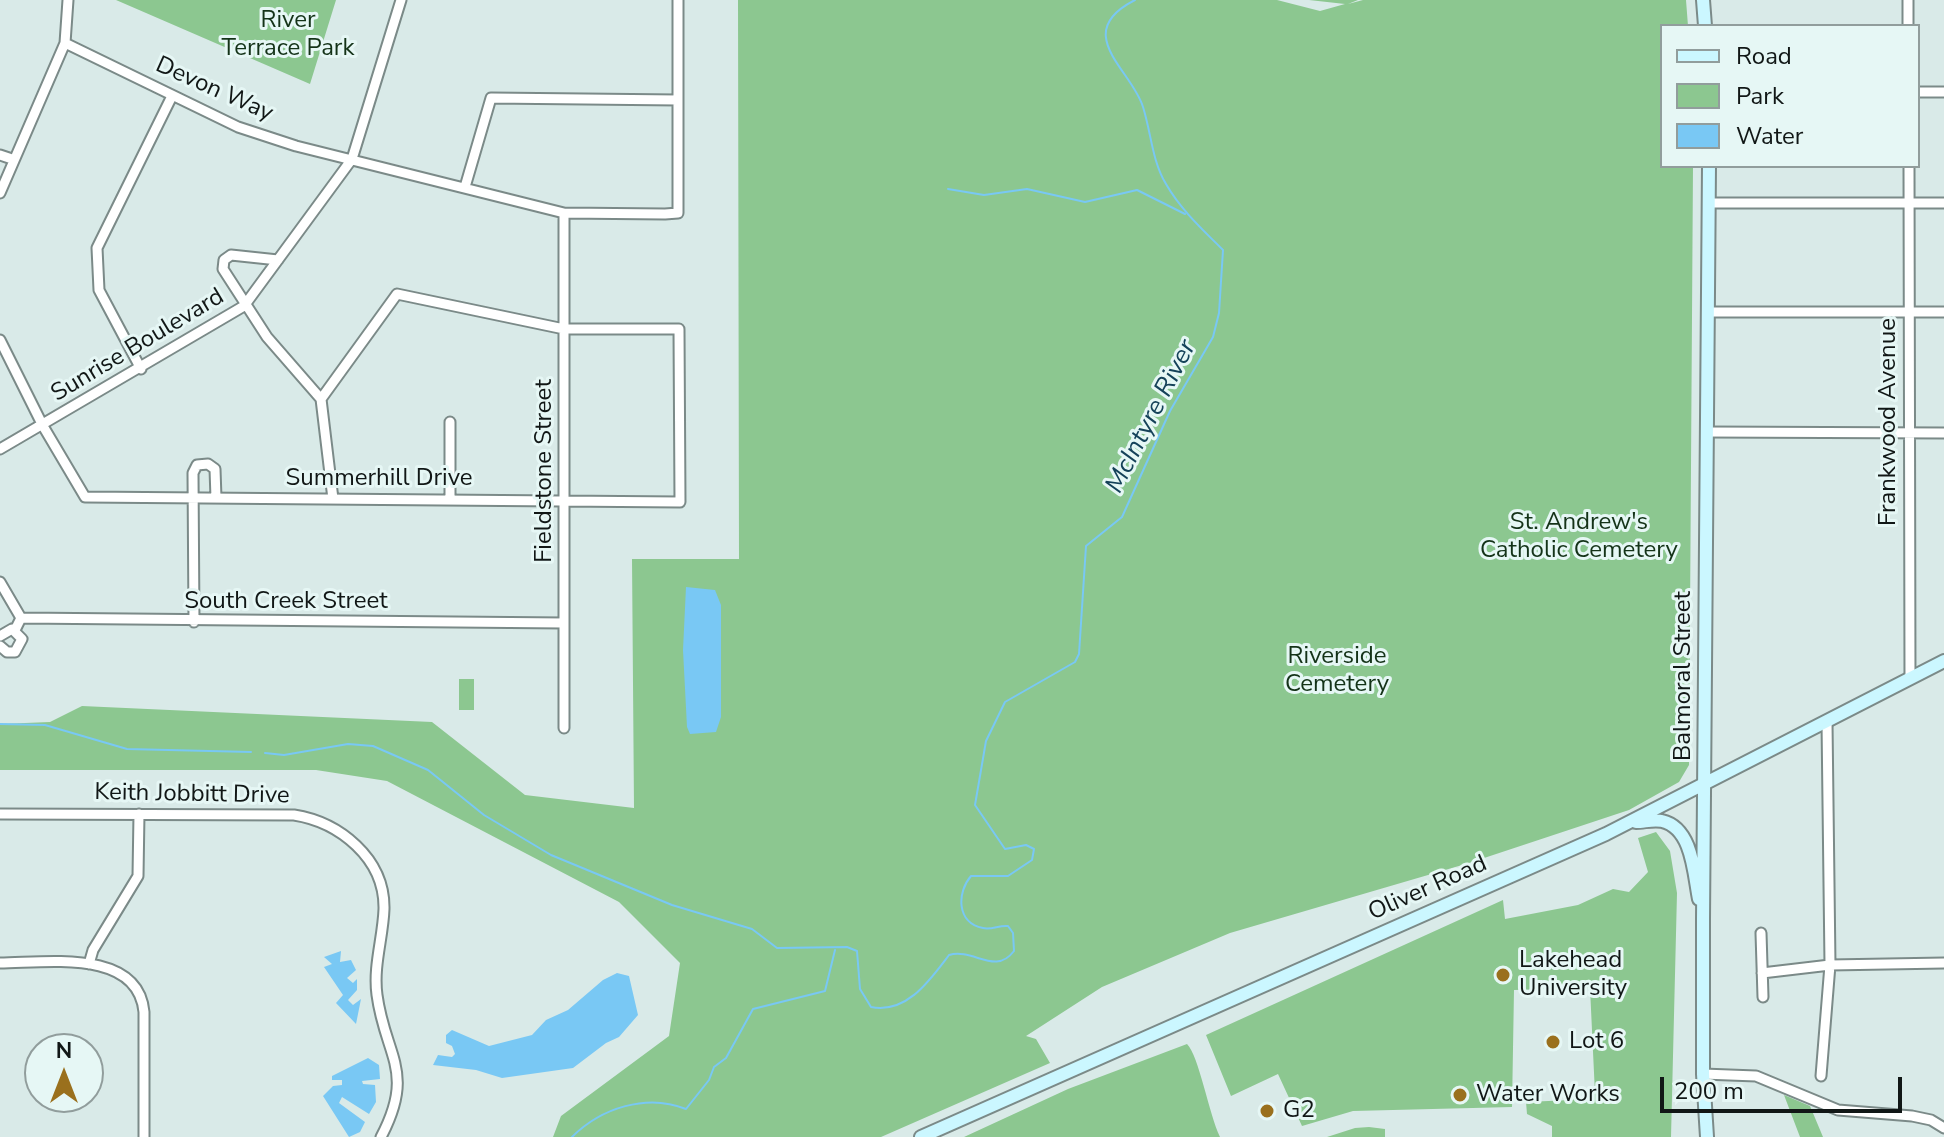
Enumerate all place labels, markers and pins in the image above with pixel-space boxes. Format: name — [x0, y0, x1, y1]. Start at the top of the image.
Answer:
place label: Lakehead University — [1519, 947, 1627, 1003]
marker: Lakehead University — [1494, 966, 1512, 984]
place label: Lot 6 — [1569, 1028, 1624, 1056]
marker: Lot 6 — [1544, 1033, 1562, 1051]
place label: Water Works — [1476, 1081, 1620, 1109]
marker: Water Works — [1451, 1086, 1469, 1104]
place label: G2 — [1283, 1097, 1315, 1125]
marker: G2 — [1258, 1102, 1276, 1120]

